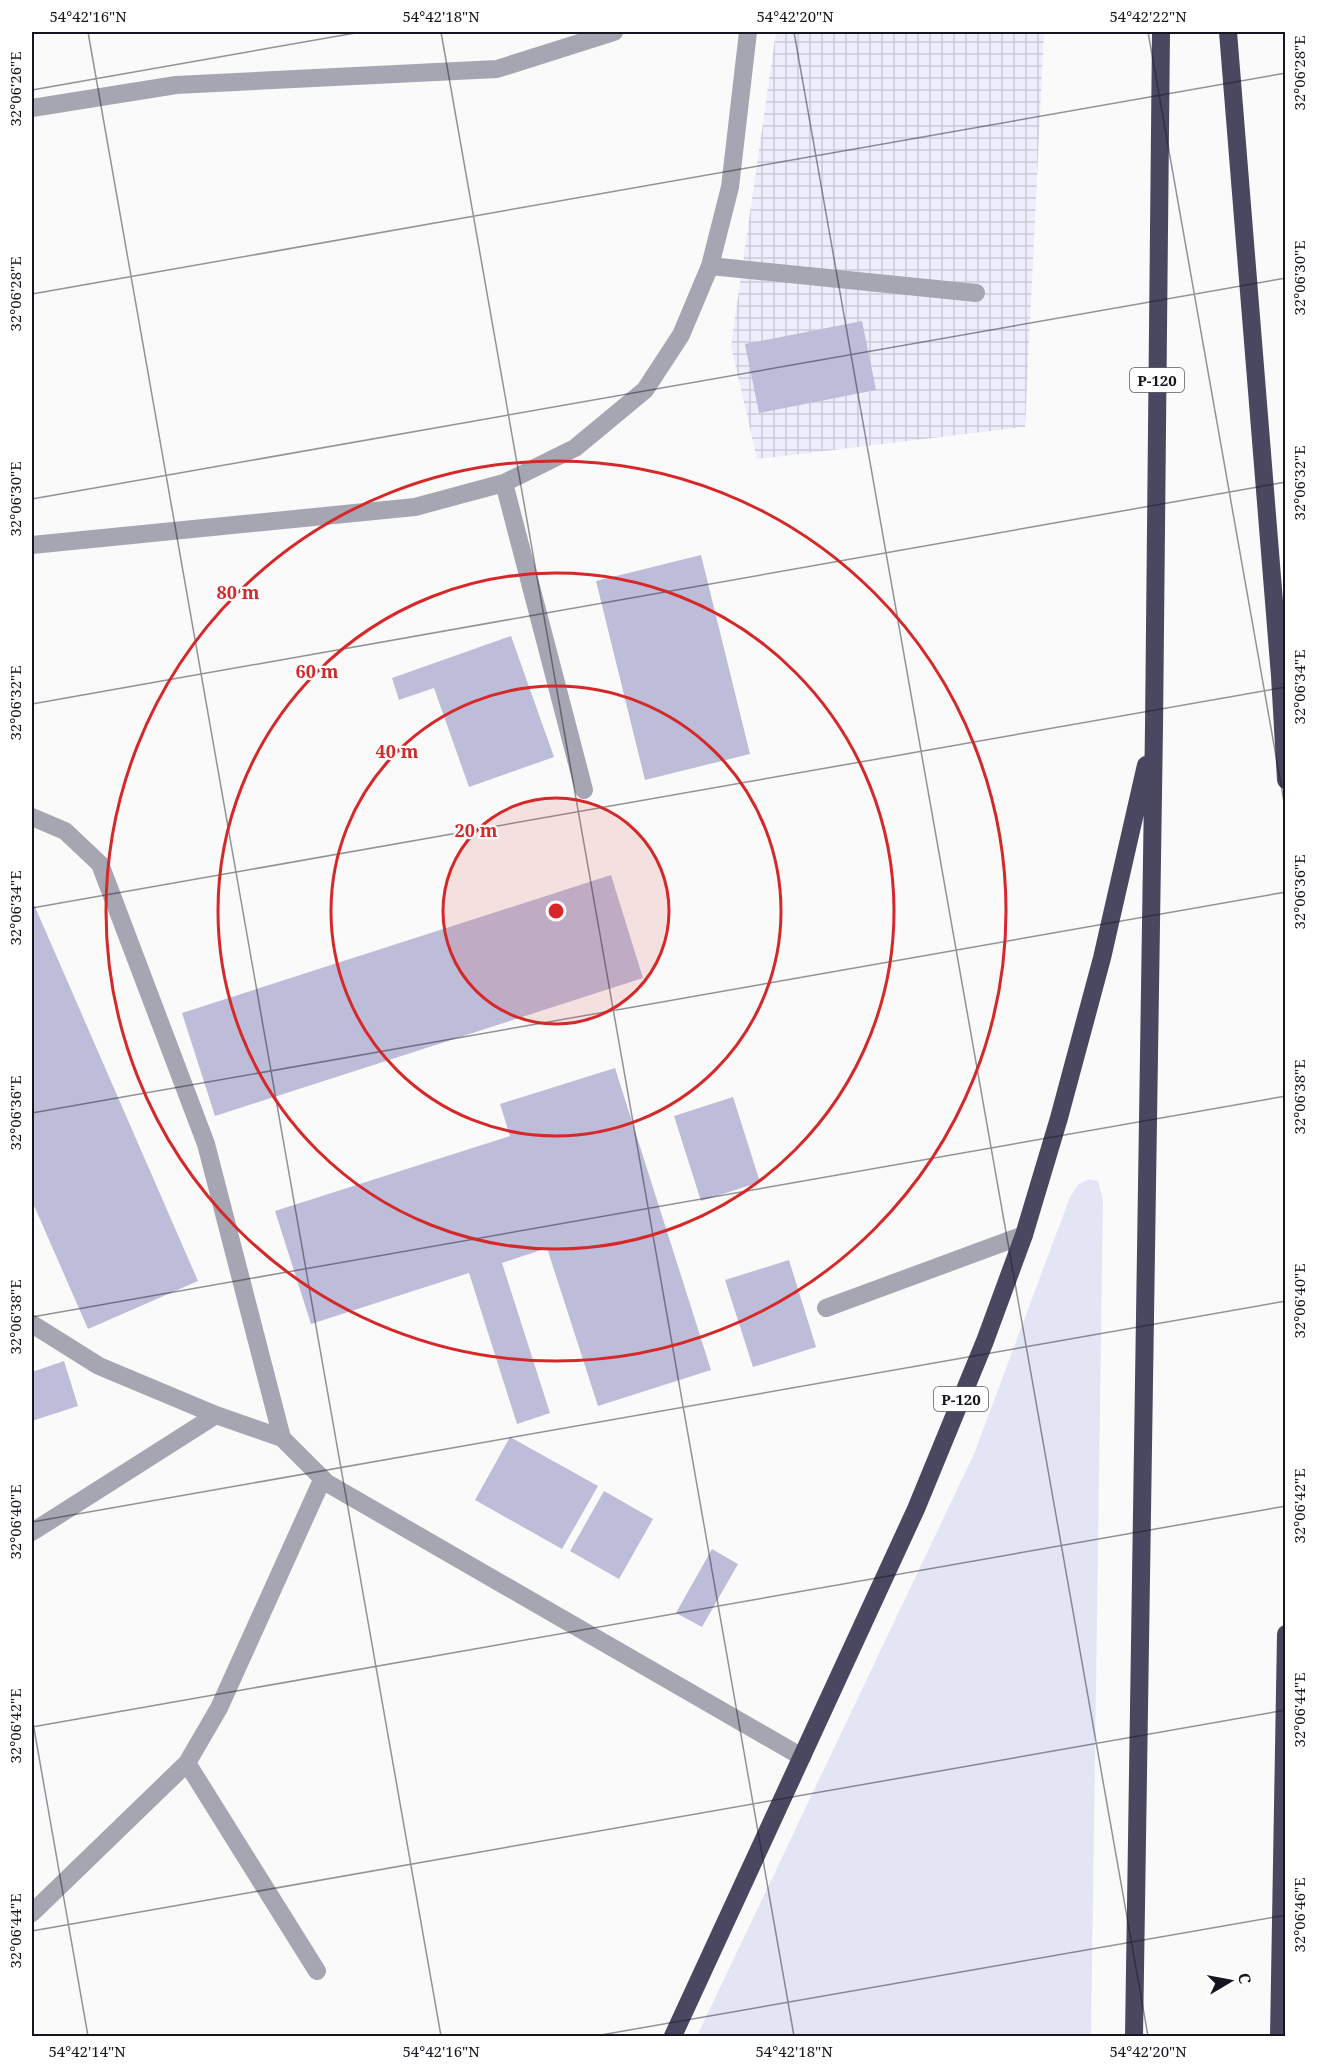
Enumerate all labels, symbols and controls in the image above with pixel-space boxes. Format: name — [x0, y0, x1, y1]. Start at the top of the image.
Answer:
text: 54°42'16"N — [49, 6, 127, 26]
text: 54°42'18"N — [402, 6, 480, 26]
text: 54°42'20"N — [756, 6, 834, 26]
text: 54°42'22"N — [1109, 6, 1187, 26]
text: 32°06'28"E — [1289, 35, 1309, 111]
text: 32°06'26"E — [5, 51, 25, 127]
text: 32°06'30"E — [1289, 240, 1309, 316]
text: 32°06'28"E — [5, 256, 25, 332]
road number: Р-120 — [1130, 368, 1184, 392]
text: 32°06'32"E — [1289, 445, 1309, 521]
text: 32°06'30"E — [5, 461, 25, 537]
text: 80 m — [217, 580, 260, 604]
text: 32°06'34"E — [1289, 649, 1309, 725]
text: 60 m — [296, 659, 339, 683]
text: 32°06'32"E — [5, 665, 25, 741]
text: 40 m — [376, 739, 419, 763]
text: 20 m — [455, 818, 498, 842]
text: 32°06'36"E — [1289, 854, 1309, 930]
text: 32°06'34"E — [5, 870, 25, 946]
centre of rings — [546, 901, 566, 921]
text: 32°06'38"E — [1289, 1059, 1309, 1135]
text: 32°06'36"E — [5, 1075, 25, 1151]
text: 32°06'40"E — [1289, 1263, 1309, 1339]
text: 32°06'38"E — [5, 1279, 25, 1355]
road number: Р-120 — [934, 1387, 988, 1411]
text: 32°06'42"E — [1289, 1468, 1309, 1544]
text: 32°06'40"E — [5, 1484, 25, 1560]
text: 32°06'44"E — [1289, 1672, 1309, 1748]
text: 32°06'42"E — [5, 1688, 25, 1764]
text: 32°06'46"E — [1289, 1877, 1309, 1953]
text: 32°06'44"E — [5, 1893, 25, 1969]
north arrow — [1200, 1951, 1260, 2011]
text: С — [1233, 1971, 1257, 1985]
text: 54°42'14"N — [48, 2041, 126, 2061]
text: 54°42'16"N — [402, 2041, 480, 2061]
text: 54°42'18"N — [755, 2041, 833, 2061]
text: 54°42'20"N — [1109, 2041, 1187, 2061]

